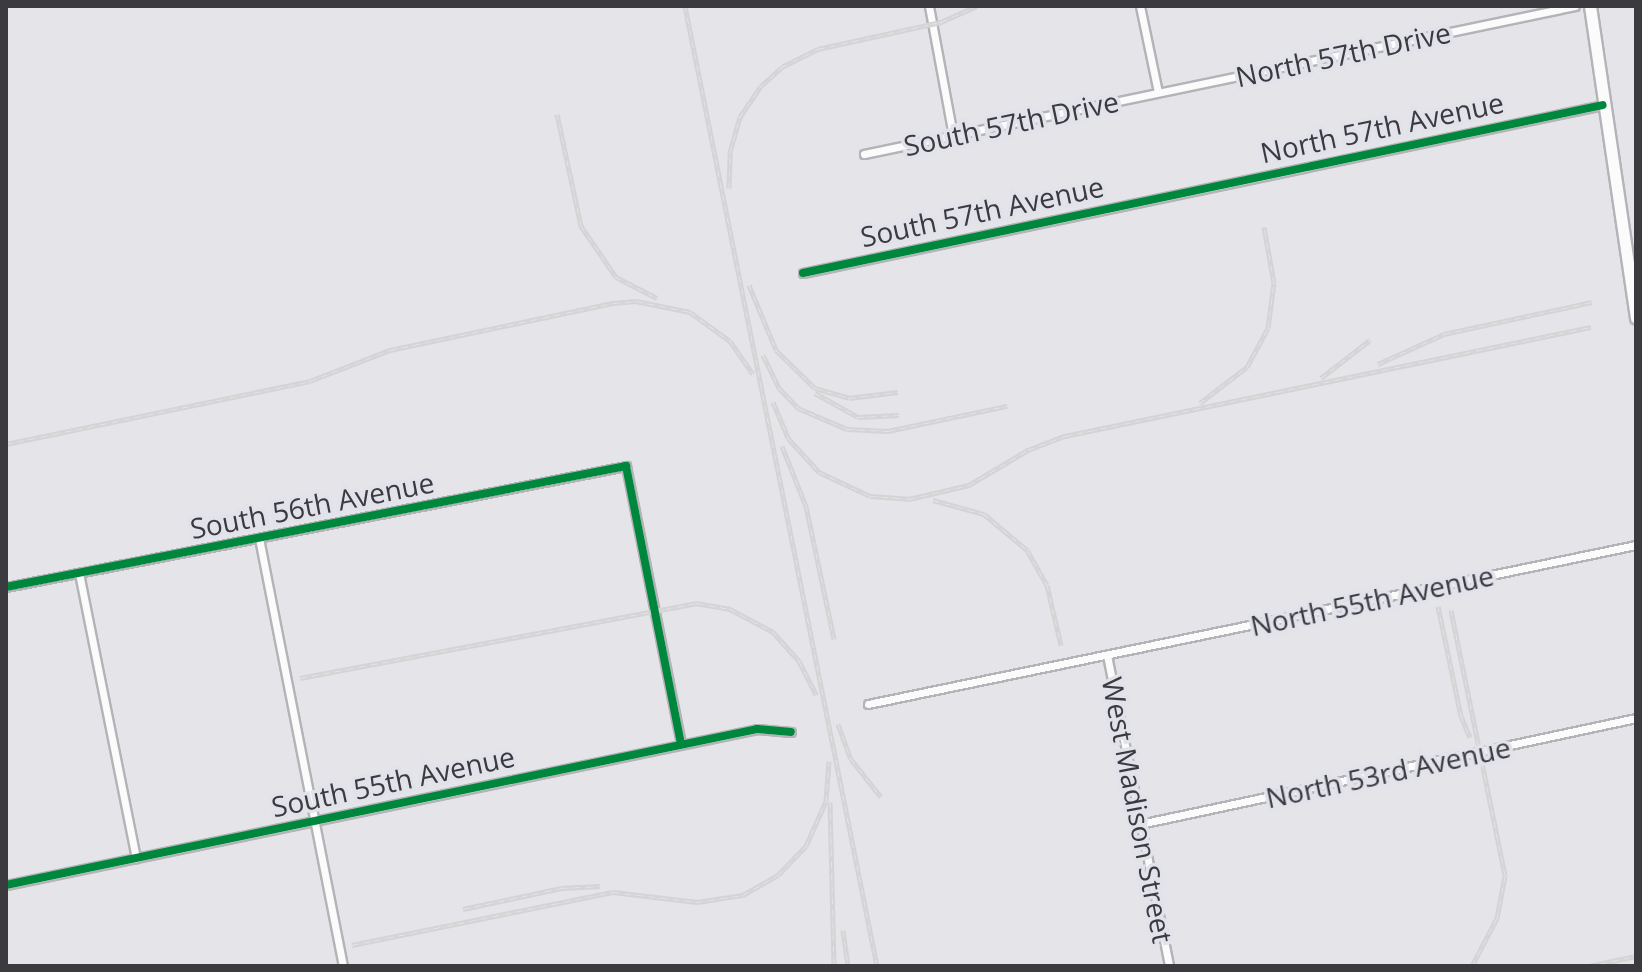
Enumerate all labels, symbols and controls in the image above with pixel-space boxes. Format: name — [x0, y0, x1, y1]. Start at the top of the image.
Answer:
street label: North 57th Drive — [1233, 15, 1453, 93]
street label: South 57th Drive — [901, 84, 1121, 162]
street label: North 57th Avenue — [1257, 85, 1507, 169]
street label: South 57th Avenue — [857, 169, 1107, 253]
street label: South 56th Avenue — [187, 465, 437, 545]
street label: North 55th Avenue — [1247, 558, 1497, 642]
street label: West Madison Street — [1096, 674, 1180, 946]
street label: North 53rd Avenue — [1263, 730, 1513, 814]
street label: South 55th Avenue — [268, 739, 518, 823]

